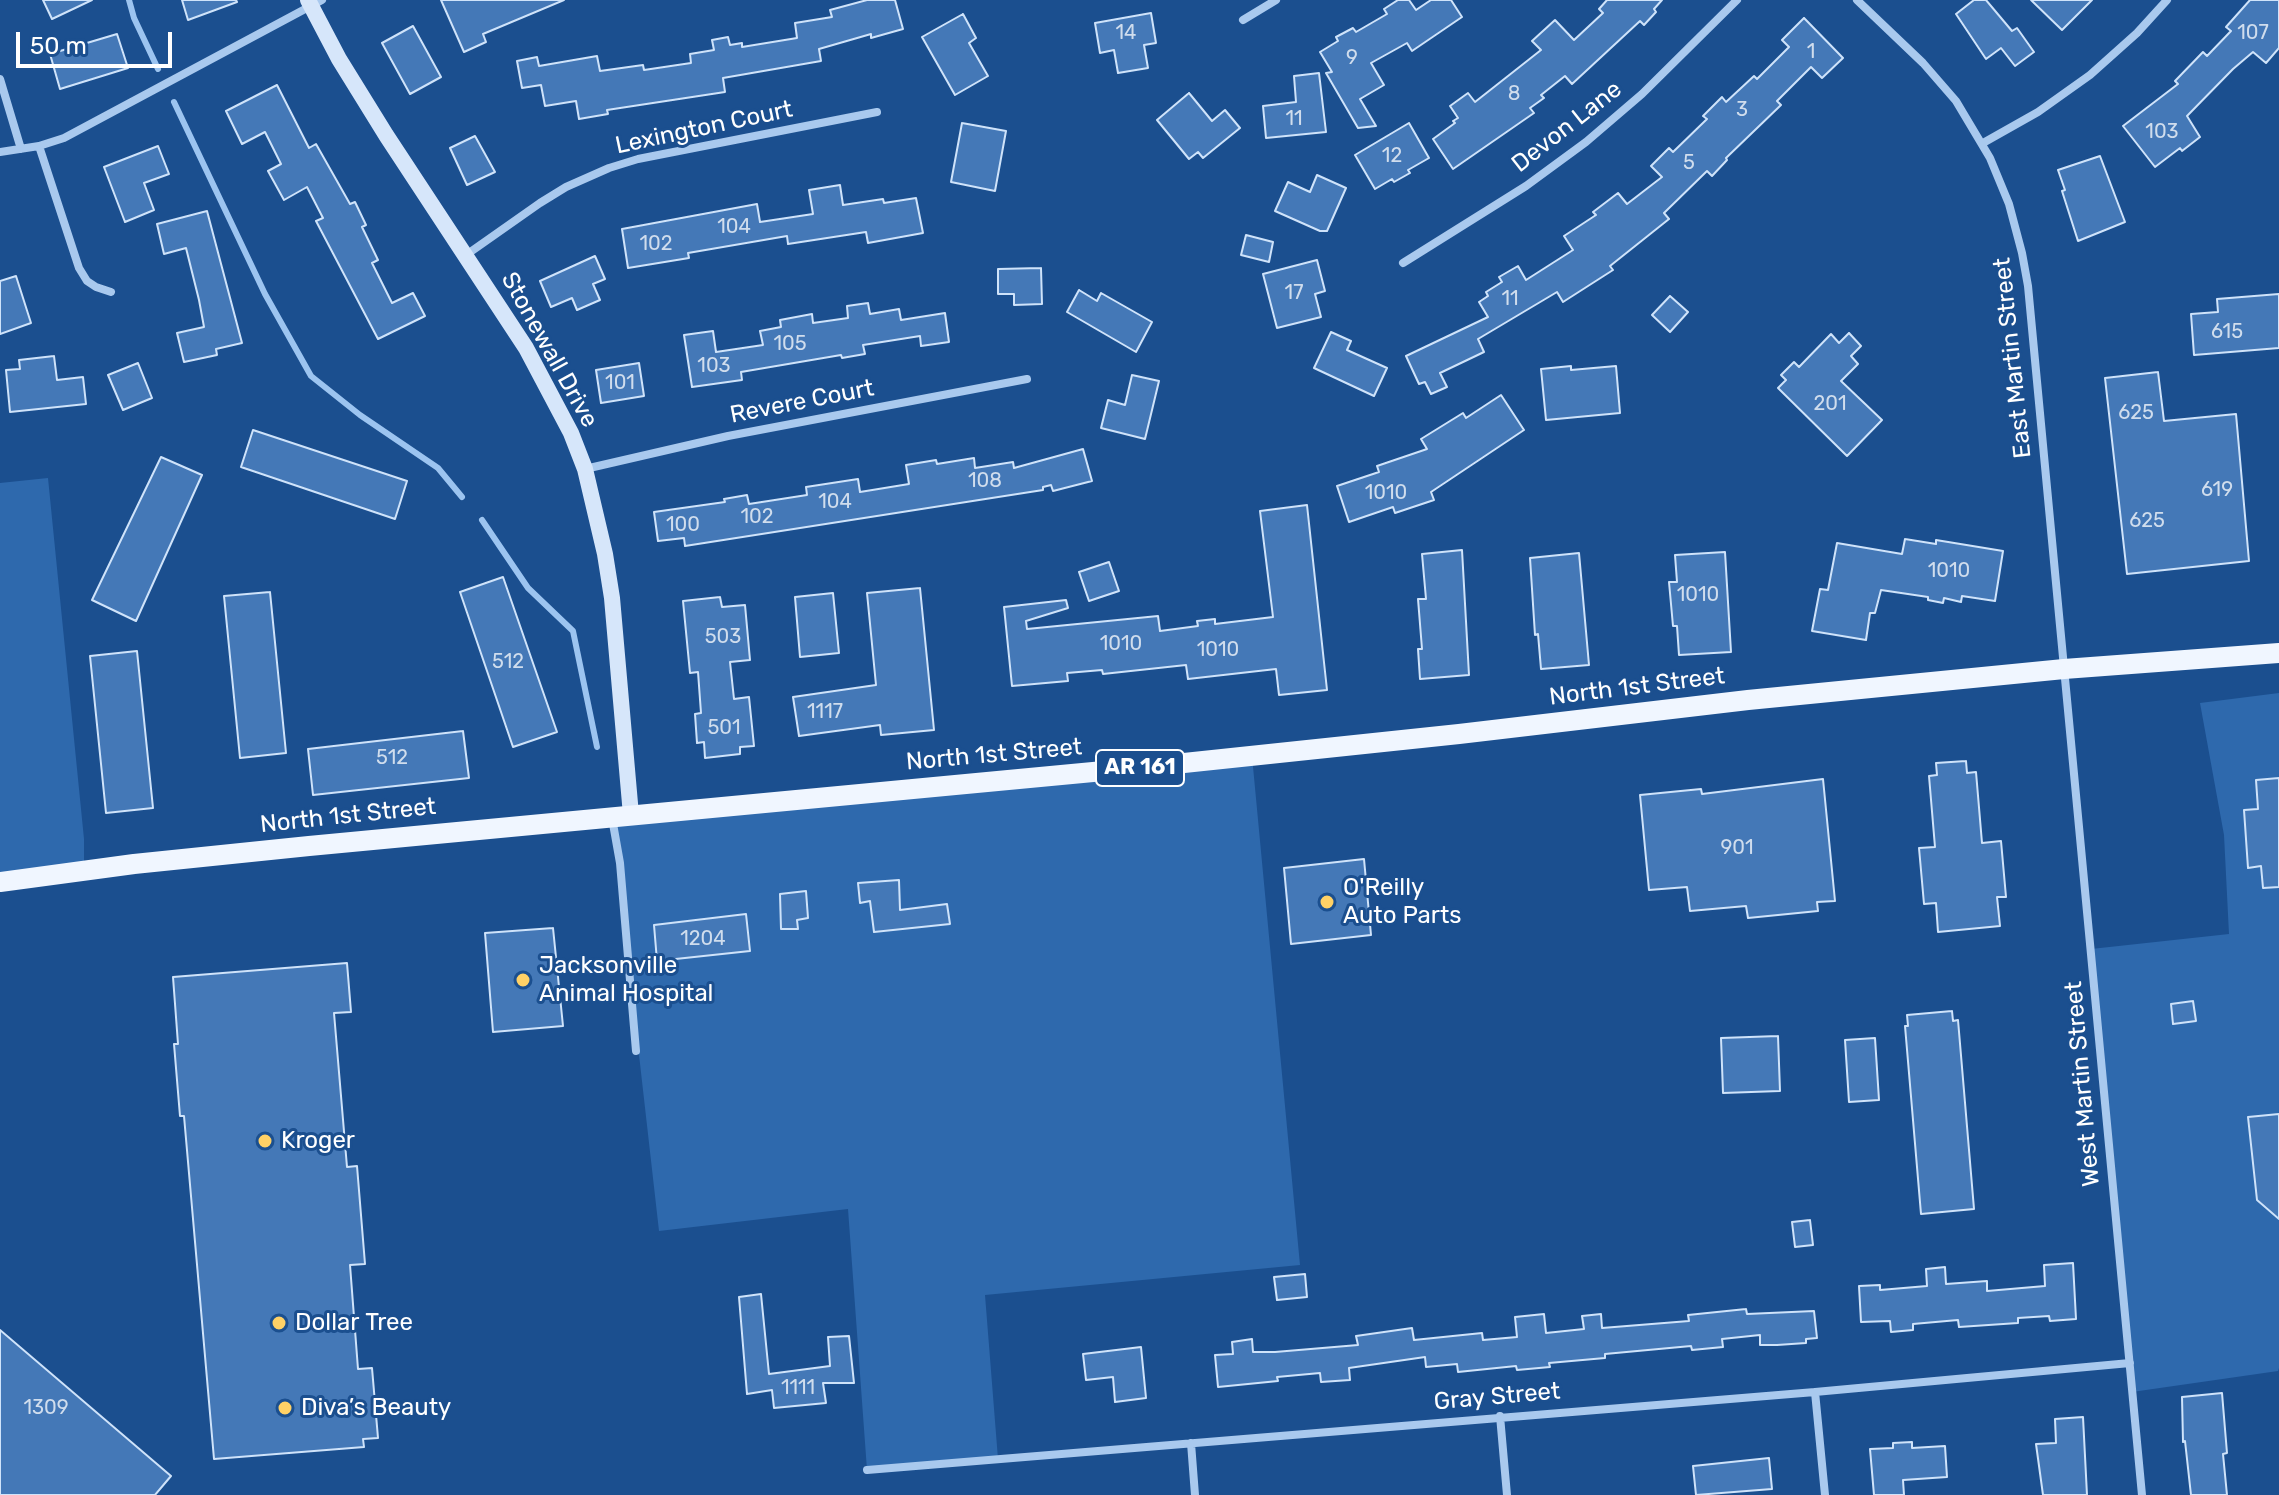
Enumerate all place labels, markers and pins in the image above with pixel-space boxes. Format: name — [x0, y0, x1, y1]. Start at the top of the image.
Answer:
place label: O'Reilly Auto Parts — [1343, 874, 1462, 930]
marker: O'Reilly Auto Parts — [1318, 893, 1336, 911]
place label: Jacksonville Animal Hospital — [539, 952, 713, 1008]
marker: Jacksonville Animal Hospital — [514, 971, 532, 989]
place label: Kroger — [281, 1127, 355, 1155]
marker: Kroger — [256, 1132, 274, 1150]
place label: Dollar Tree — [295, 1309, 413, 1337]
marker: Dollar Tree — [270, 1314, 288, 1332]
place label: Diva’s Beauty — [301, 1394, 451, 1422]
marker: Diva’s Beauty — [276, 1399, 294, 1417]

